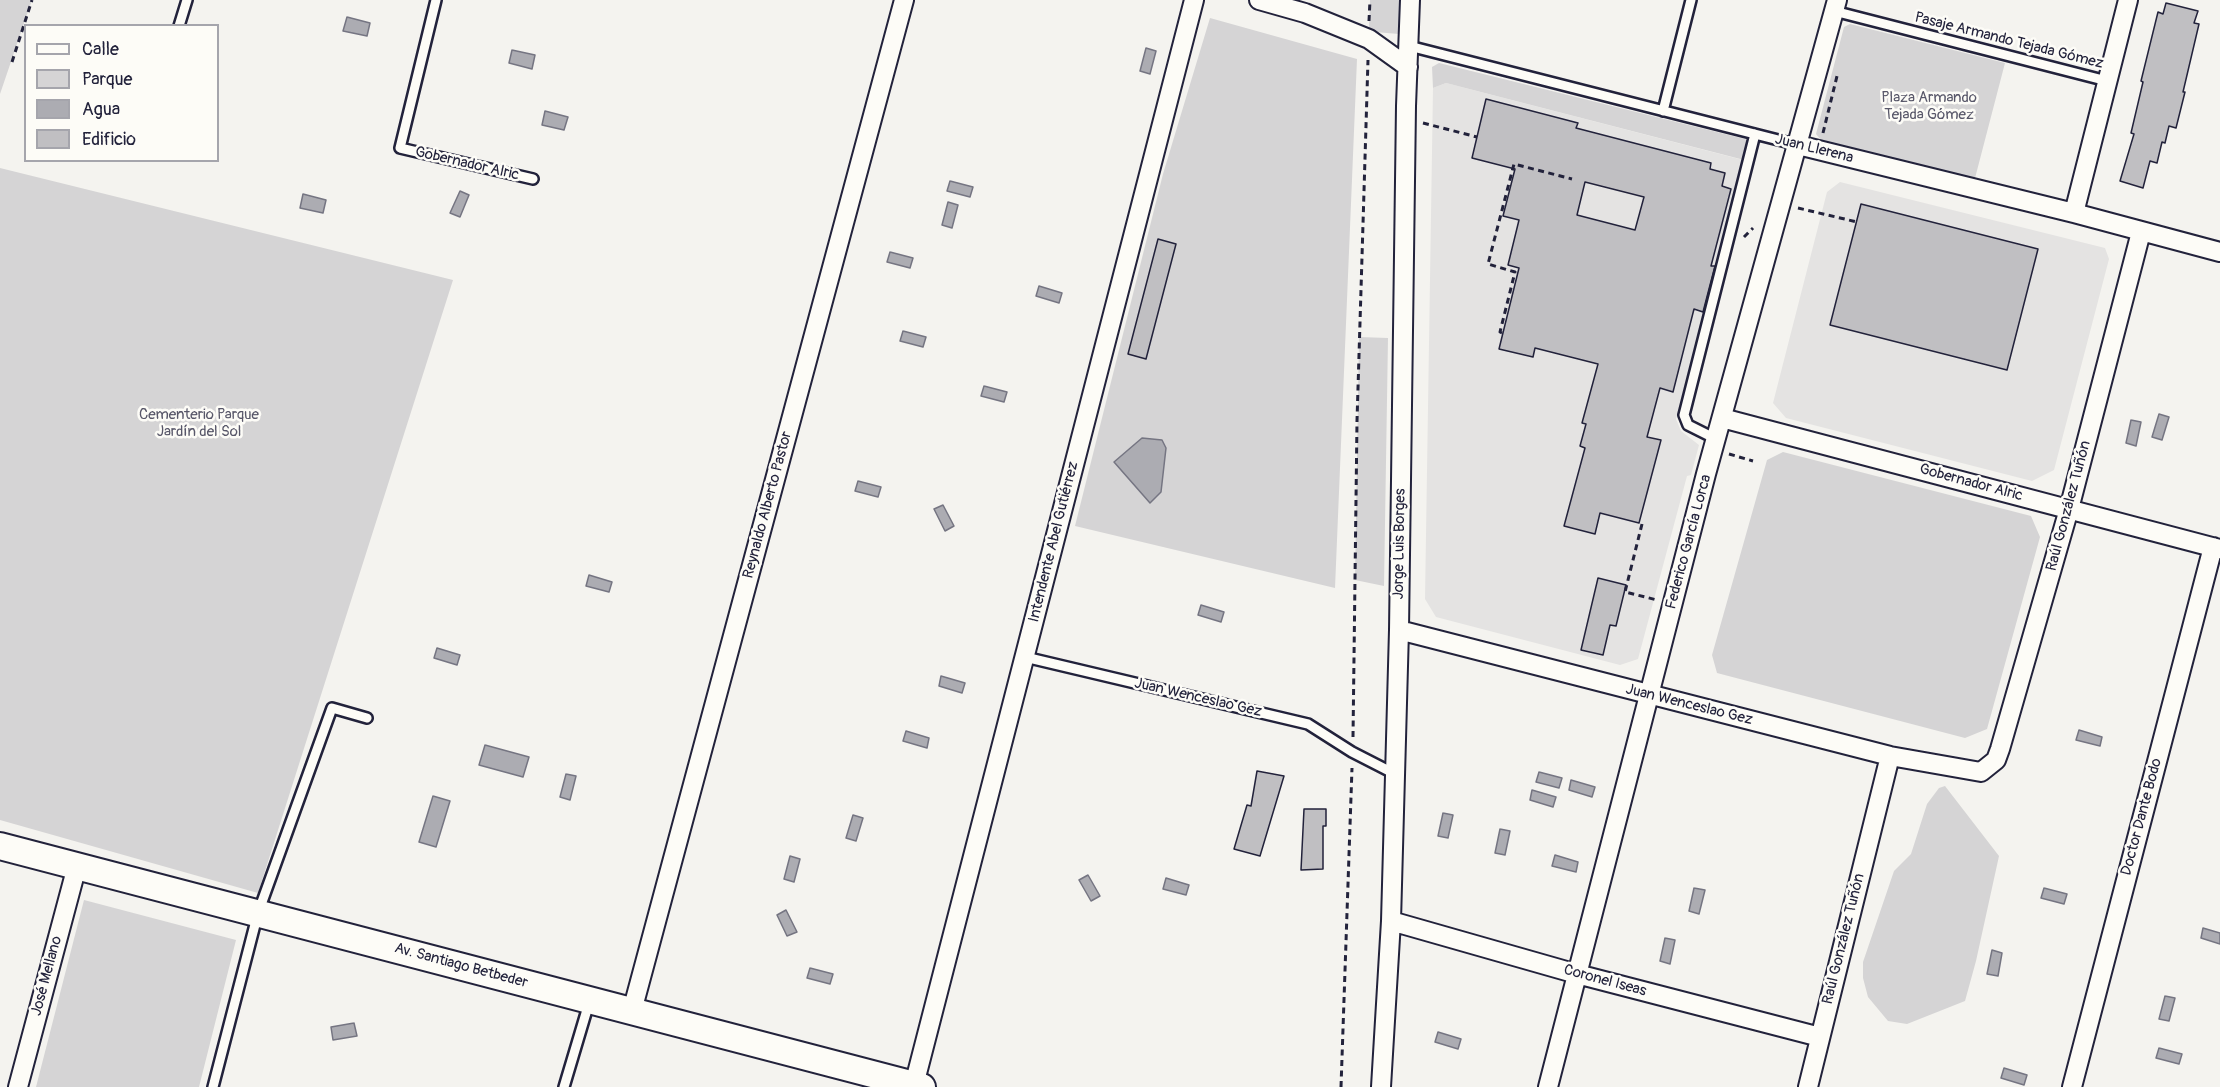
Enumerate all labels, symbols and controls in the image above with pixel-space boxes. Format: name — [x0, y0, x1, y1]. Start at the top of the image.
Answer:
street label: Pasaje Armando Tejada Gómez — [1913, 9, 2105, 73]
legend — [24, 24, 219, 162]
text: Calle — [82, 38, 119, 61]
text: Parque — [82, 68, 132, 91]
park label: Plaza Armando Tejada Gómez — [1881, 89, 1977, 124]
text: Agua — [82, 98, 120, 121]
text: Edificio — [82, 128, 136, 151]
street label: Juan Llerena — [1773, 131, 1855, 167]
street label: Gobernador Alric — [413, 143, 521, 185]
park label: Cementerio Parque Jardín del Sol — [139, 406, 259, 441]
street label: Reynaldo Alberto Pastor — [740, 430, 796, 580]
street label: Raúl González Tuñón — [2043, 439, 2095, 573]
street label: Intendente Abel Gutiérrez — [1025, 460, 1083, 624]
street label: Gobernador Alric — [1917, 461, 2025, 505]
street label: Federico García Lorca — [1662, 473, 1716, 611]
street label: Jorge Luis Borges — [1390, 488, 1410, 600]
street label: Juan Wenceslao Gez — [1133, 675, 1263, 721]
street label: Juan Wenceslao Gez — [1624, 681, 1754, 729]
street label: Doctor Dante Bodo — [2118, 757, 2166, 877]
street label: Raúl González Tuñón — [1819, 872, 1869, 1006]
street label: José Mellano — [28, 934, 66, 1018]
street label: Av. Santiago Betbeder — [392, 940, 530, 992]
street label: Coronel Iseas — [1562, 961, 1648, 1001]

